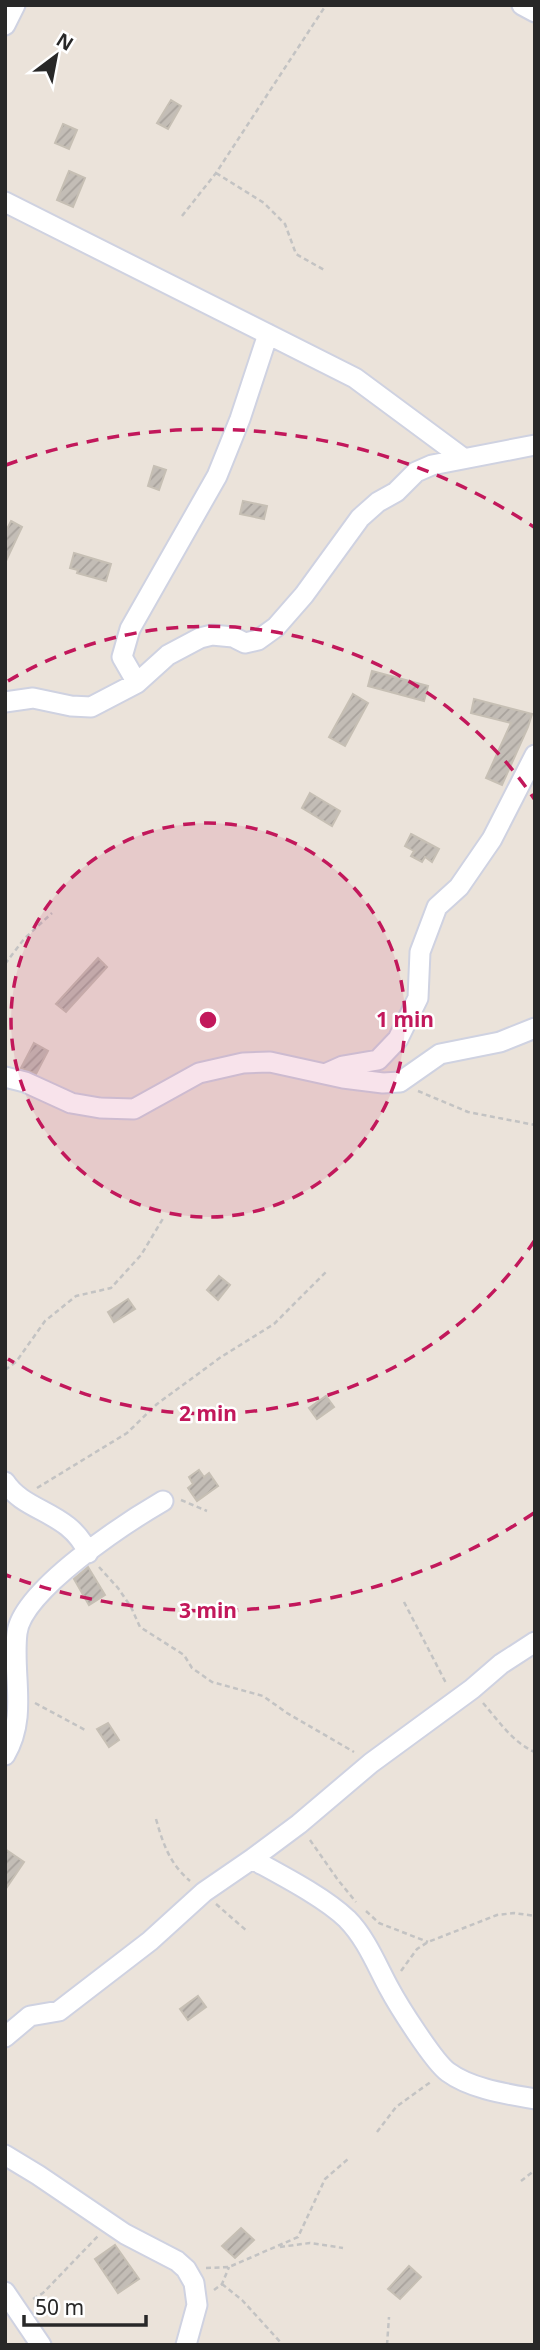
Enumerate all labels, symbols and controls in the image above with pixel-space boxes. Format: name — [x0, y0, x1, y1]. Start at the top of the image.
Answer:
north arrow — [21, 21, 91, 91]
text: N — [52, 26, 78, 57]
text: 1 min — [376, 1005, 434, 1033]
centre of rings — [196, 1008, 220, 1032]
text: 2 min — [179, 1399, 237, 1427]
text: 3 min — [179, 1596, 237, 1624]
scale bar — [24, 2284, 147, 2328]
text: 50 m — [35, 2293, 84, 2321]

